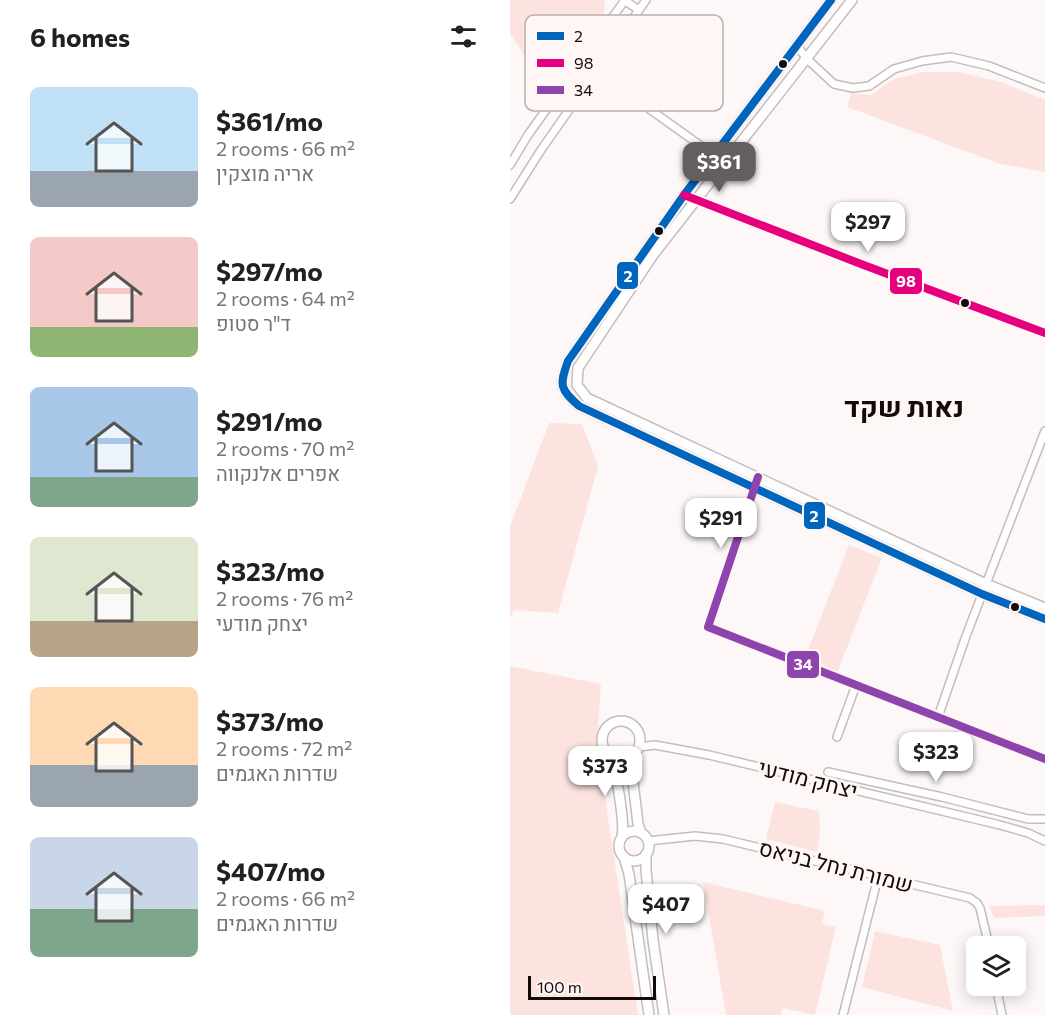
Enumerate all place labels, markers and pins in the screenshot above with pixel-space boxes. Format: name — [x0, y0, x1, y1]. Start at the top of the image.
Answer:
unlabelled marker — [777, 58, 789, 70]
pin: $361 — [683, 142, 755, 193]
pin: $297 — [832, 202, 904, 253]
unlabelled marker — [653, 225, 665, 237]
unlabelled marker — [959, 297, 971, 309]
pin: $291 — [685, 498, 757, 549]
unlabelled marker — [1009, 601, 1021, 613]
pin: $323 — [900, 732, 972, 783]
pin: $373 — [569, 746, 641, 797]
pin: $407 — [630, 884, 702, 935]

